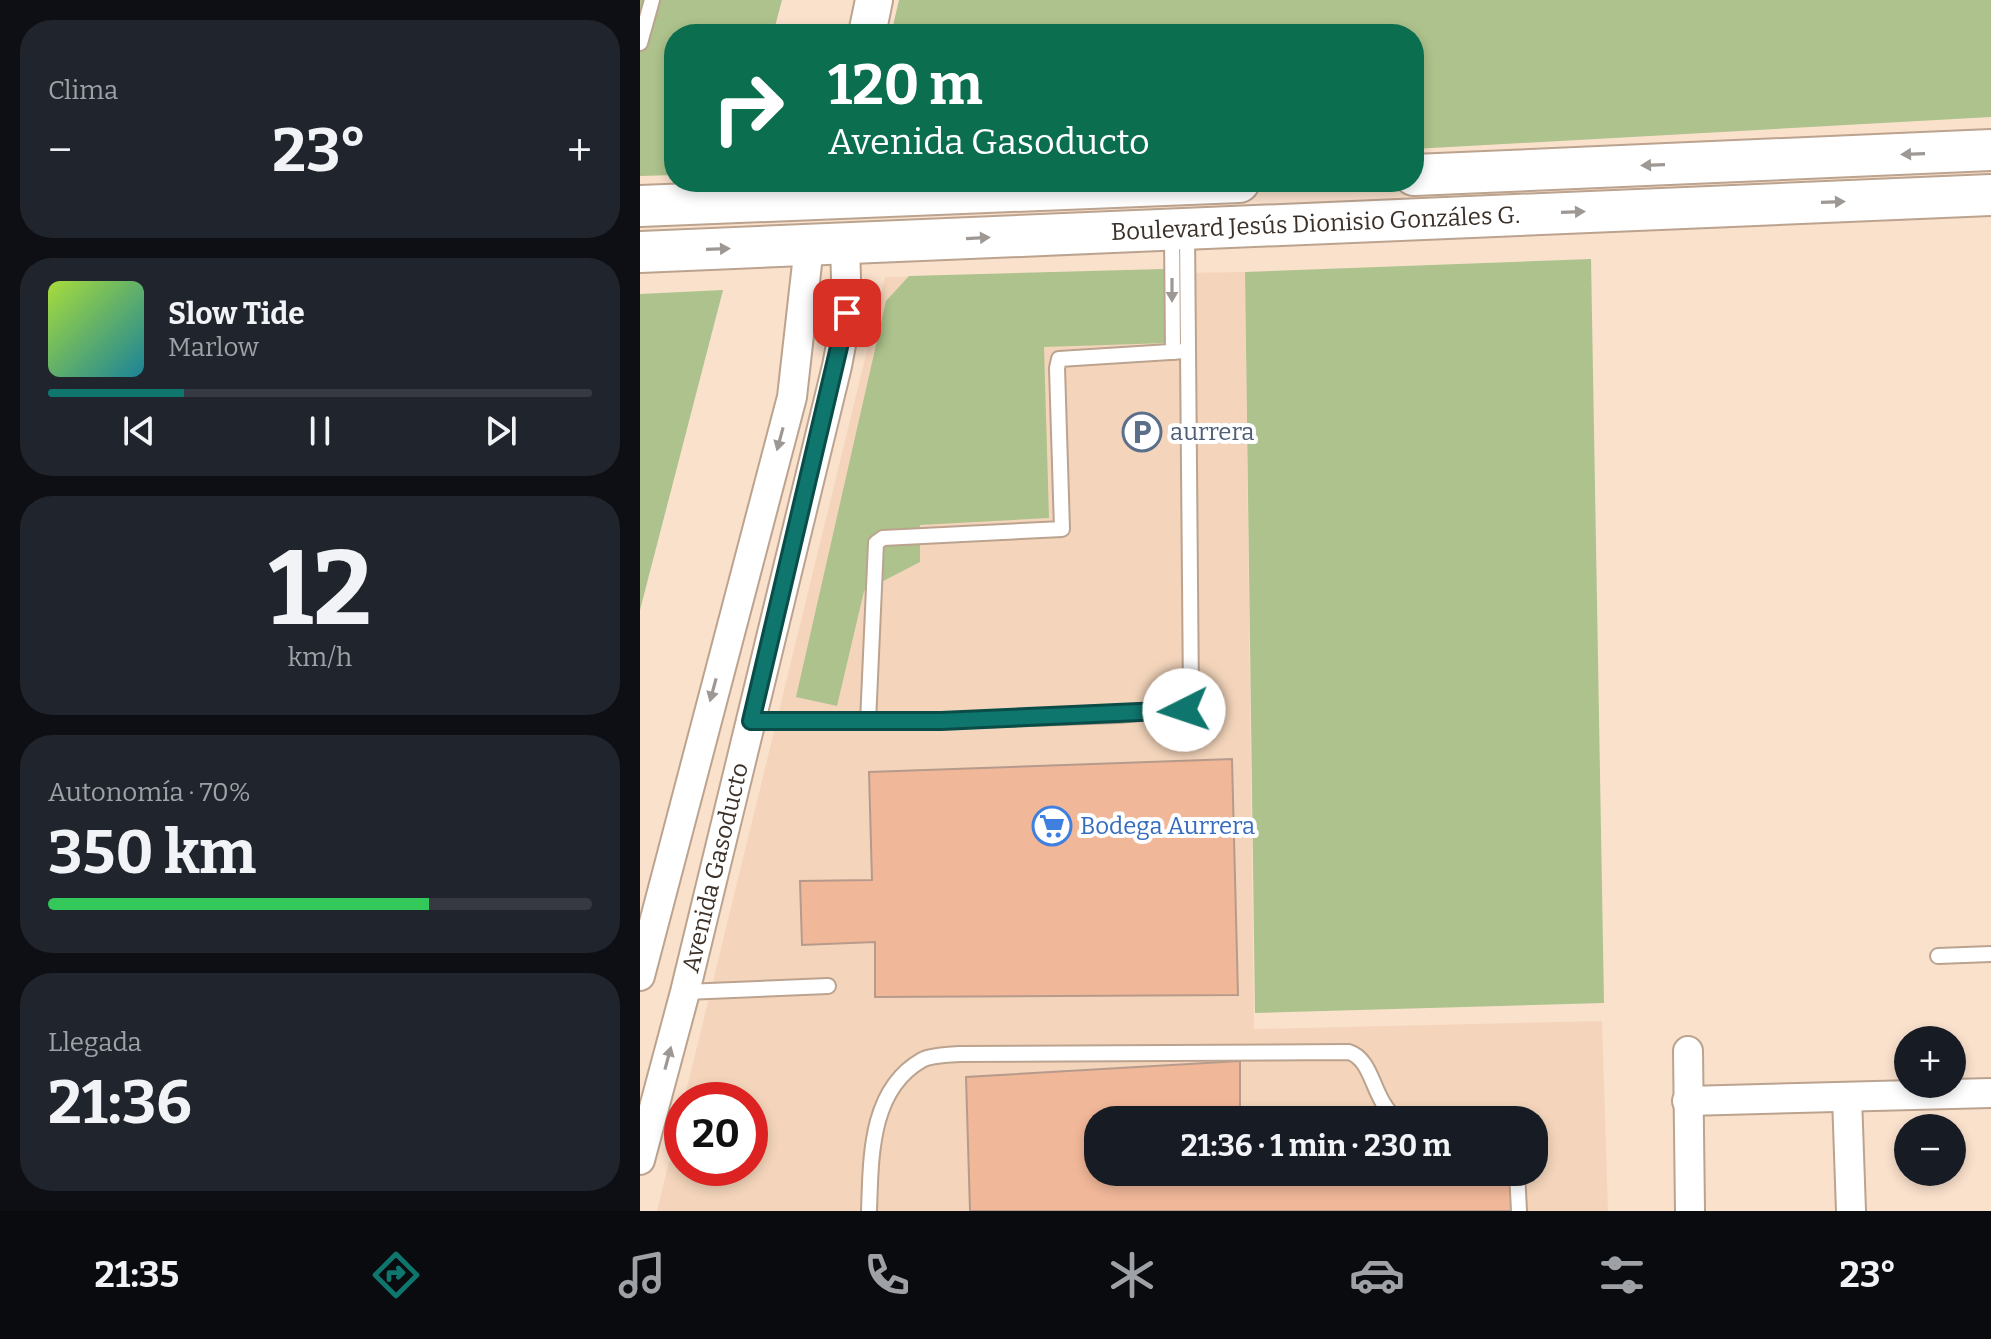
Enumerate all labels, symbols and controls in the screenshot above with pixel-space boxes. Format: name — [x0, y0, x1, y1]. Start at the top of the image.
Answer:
text: 120 m — [828, 52, 983, 119]
icon: right — [696, 56, 800, 160]
text: Clima — [48, 75, 118, 106]
text: 23° — [272, 115, 367, 187]
text: Avenida Gasoducto — [828, 120, 1150, 164]
text: − — [48, 124, 72, 177]
text: + — [567, 124, 592, 177]
one-way arrow — [1900, 147, 1925, 160]
one-way arrow — [1640, 158, 1665, 171]
one-way arrow — [1821, 195, 1846, 208]
street label: Boulevard Jesús Dionisio Gonzáles G. — [1110, 201, 1520, 246]
one-way arrow — [1561, 206, 1586, 219]
one-way arrow — [966, 232, 991, 245]
one-way arrow — [706, 242, 731, 255]
one-way arrow — [1166, 278, 1179, 303]
pin — [813, 279, 881, 347]
icon: arrive — [825, 291, 869, 335]
text: Slow Tide — [168, 296, 305, 332]
text: Marlow — [168, 332, 259, 363]
icon: previous — [117, 409, 161, 453]
icon: pause — [298, 409, 342, 453]
icon: next — [479, 409, 523, 453]
parking icon: aurrera — [1121, 411, 1163, 453]
place label: aurrera — [1170, 418, 1254, 446]
one-way arrow — [774, 426, 786, 451]
text: 12 — [268, 527, 372, 652]
text: km/h — [288, 642, 352, 673]
position arrow — [1142, 668, 1226, 752]
one-way arrow — [707, 677, 719, 702]
street label: Avenida Gasoducto — [676, 760, 754, 975]
text: Autonomía · 70% — [48, 777, 251, 808]
supermarket icon: Bodega Aurrera — [1031, 805, 1073, 847]
place label: Bodega Aurrera — [1080, 812, 1255, 840]
text: 350 km — [48, 817, 256, 889]
map controls — [1894, 1026, 1966, 1186]
button: + — [1894, 1026, 1966, 1098]
text: Llegada — [48, 1027, 142, 1058]
one-way arrow — [662, 1045, 674, 1070]
text: 21:36 — [48, 1067, 192, 1139]
speed limit sign: 20 — [664, 1082, 768, 1186]
button: − — [1894, 1114, 1966, 1186]
text: 21:36 · 1 min · 230 m — [1181, 1128, 1451, 1164]
icon: directions — [368, 1247, 424, 1303]
icon: music — [614, 1247, 670, 1303]
icon: phone — [859, 1247, 915, 1303]
icon: climate — [1104, 1247, 1160, 1303]
icon: car — [1349, 1247, 1405, 1303]
icon: filters — [1594, 1247, 1650, 1303]
text: 21:35 — [95, 1253, 179, 1297]
text: 23° — [1839, 1253, 1896, 1297]

